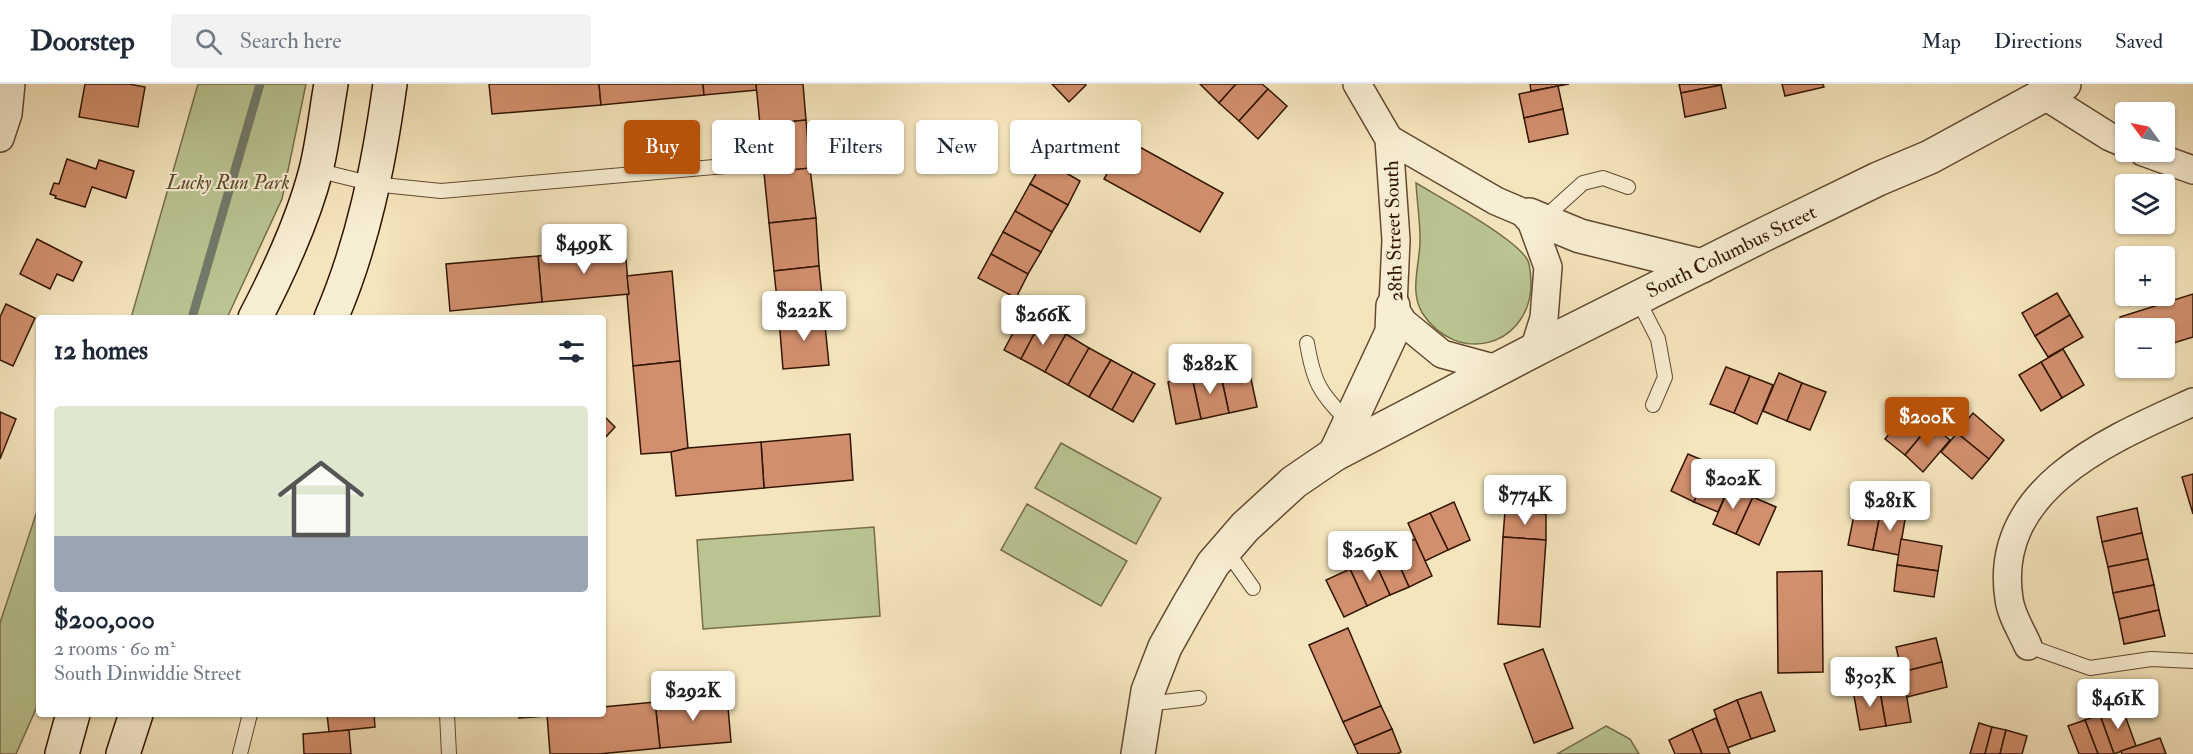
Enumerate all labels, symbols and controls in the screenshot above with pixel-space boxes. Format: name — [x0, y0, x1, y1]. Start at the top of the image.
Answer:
search box — [171, 14, 591, 68]
text: Doorstep — [30, 24, 135, 59]
icon: search — [192, 25, 225, 58]
text: Search here — [240, 27, 341, 55]
text: Map — [1921, 28, 1961, 55]
text: Directions — [1994, 28, 2082, 55]
text: Saved — [2115, 28, 2163, 55]
north arrow — [2115, 102, 2175, 162]
map controls — [2115, 102, 2175, 378]
chip: Buy — [624, 120, 700, 174]
chip: Rent — [712, 120, 795, 174]
chip: Filters — [807, 120, 904, 174]
chip: New — [916, 120, 998, 174]
chip: Apartment — [1010, 120, 1141, 174]
street label: 28th Street South — [1379, 160, 1408, 302]
park label: Lucky Run Park — [165, 170, 290, 195]
button: layers — [2115, 174, 2175, 234]
street label: South Columbus Street — [1642, 199, 1821, 304]
pin: $499K — [542, 224, 626, 275]
text: $499K — [556, 231, 612, 256]
button: + — [2115, 246, 2175, 306]
pin: $222K — [762, 291, 846, 342]
pin: $266K — [1001, 295, 1085, 346]
text: $222K — [776, 298, 832, 323]
text: $266K — [1015, 302, 1071, 327]
button: − — [2115, 318, 2175, 378]
text: 12 homes — [54, 335, 148, 367]
icon: filters — [555, 335, 588, 368]
pin: $282K — [1168, 344, 1252, 395]
text: $282K — [1183, 351, 1237, 376]
pin: $200K — [1885, 397, 1969, 448]
text: $200K — [1899, 404, 1955, 429]
icon: home — [267, 445, 375, 553]
pin: $202K — [1691, 459, 1775, 510]
text: $202K — [1705, 466, 1761, 491]
pin: $774K — [1483, 475, 1567, 526]
pin: $281K — [1848, 481, 1932, 532]
text: $774K — [1498, 482, 1552, 507]
text: $281K — [1864, 488, 1916, 513]
pin: $269K — [1328, 531, 1412, 582]
text: $269K — [1342, 538, 1398, 563]
text: $200,000 — [54, 604, 155, 636]
text: 2 rooms · 60 m² — [54, 636, 175, 661]
pin: $303K — [1828, 657, 1912, 708]
text: South Dinwiddie Street — [54, 661, 241, 686]
text: $303K — [1845, 664, 1895, 689]
pin: $292K — [651, 671, 735, 722]
text: $292K — [665, 678, 721, 703]
pin: $461K — [2076, 679, 2160, 730]
text: $461K — [2091, 686, 2145, 711]

